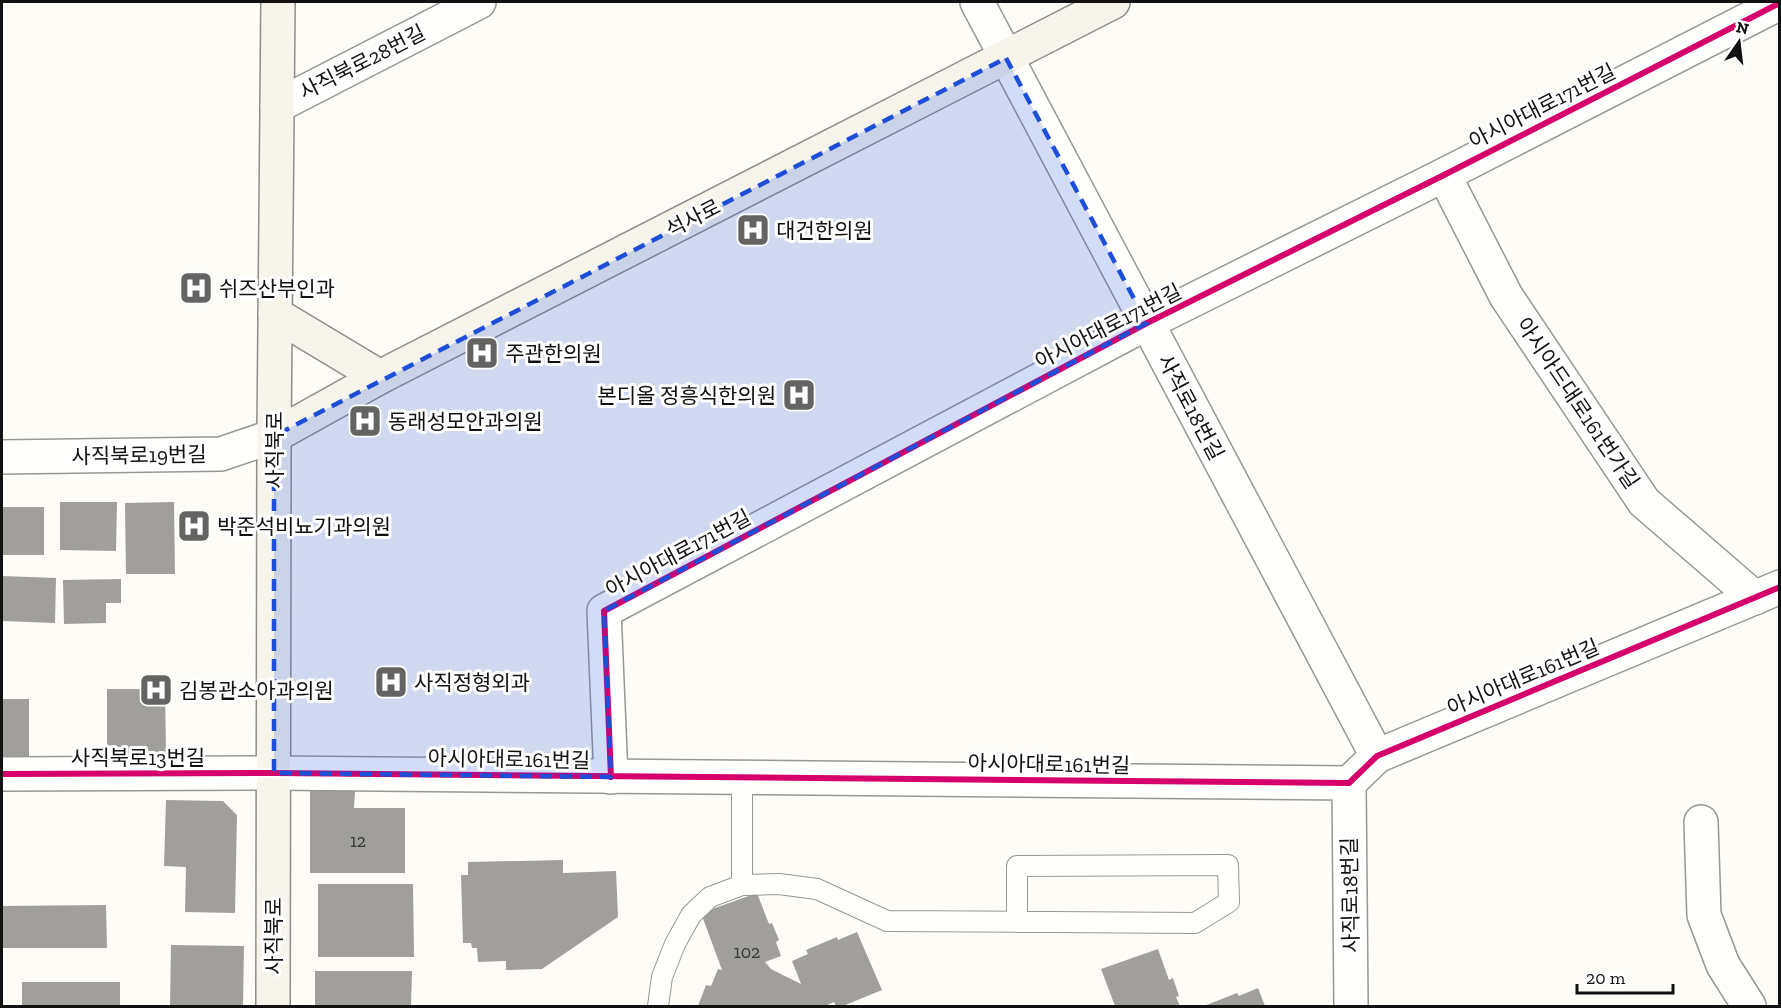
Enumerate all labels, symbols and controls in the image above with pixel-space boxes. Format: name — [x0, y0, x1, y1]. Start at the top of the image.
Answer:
north arrow — [1709, 12, 1769, 72]
text: N — [1734, 17, 1751, 39]
street label: 사직북로28번길 — [295, 20, 429, 104]
street label: 아시아대로171번길 — [1465, 58, 1619, 154]
street label: 석사로 — [661, 194, 725, 242]
hospital icon: 대건한의원 — [735, 212, 771, 248]
place label: 대건한의원 — [776, 218, 873, 243]
hospital icon: 쉬즈산부인과 — [178, 270, 214, 306]
place label: 쉬즈산부인과 — [219, 276, 335, 301]
street label: 아시아대로171번길 — [1031, 278, 1185, 374]
street label: 아시아드대로161번가길 — [1511, 313, 1645, 493]
hospital icon: 주관한의원 — [464, 335, 500, 371]
place label: 주관한의원 — [505, 341, 602, 366]
street label: 사직로18번길 — [1153, 350, 1229, 464]
hospital icon: 본디올 정흥식한의원 — [781, 377, 817, 413]
place label: 본디올 정흥식한의원 — [597, 383, 776, 408]
hospital icon: 동래성모안과의원 — [347, 403, 383, 439]
place label: 동래성모안과의원 — [388, 409, 543, 434]
street label: 사직북로 — [262, 411, 287, 489]
street label: 사직북로19번길 — [71, 441, 207, 469]
street label: 아시아대로171번길 — [601, 504, 755, 602]
hospital icon: 박준석비뇨기과의원 — [176, 508, 212, 544]
place label: 박준석비뇨기과의원 — [217, 514, 391, 539]
street label: 아시아대로161번길 — [1443, 634, 1603, 720]
hospital icon: 사직정형외과 — [373, 664, 409, 700]
place label: 사직정형외과 — [414, 670, 530, 695]
hospital icon: 김봉관소아과의원 — [138, 672, 174, 708]
place label: 김봉관소아과의원 — [179, 678, 334, 703]
street label: 사직북로13번길 — [71, 745, 205, 770]
street label: 아시아대로161번길 — [428, 745, 590, 773]
street label: 아시아대로161번길 — [968, 750, 1130, 778]
house number: 12 — [350, 830, 366, 852]
street label: 사직로18번길 — [1336, 837, 1364, 953]
street label: 사직북로 — [261, 897, 286, 975]
house number: 102 — [734, 941, 760, 963]
scale bar — [1577, 957, 1673, 995]
text: 20 m — [1586, 967, 1626, 989]

